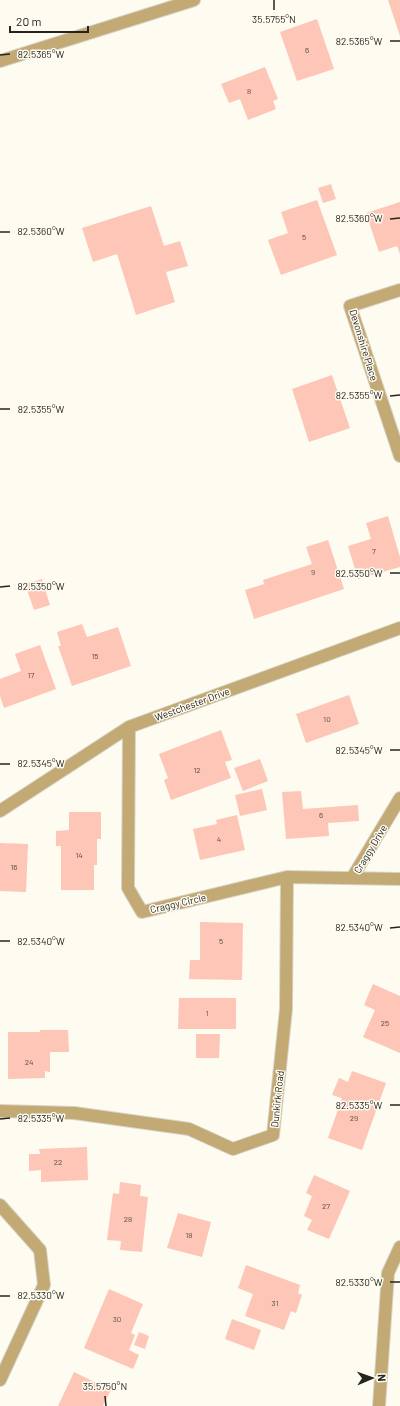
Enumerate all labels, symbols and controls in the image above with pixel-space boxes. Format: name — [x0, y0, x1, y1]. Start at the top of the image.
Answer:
scale bar — [10, 8, 88, 34]
text: 35.5755°N — [252, 13, 296, 25]
text: 20 m — [16, 14, 42, 28]
text: 82.5365°W — [336, 35, 382, 47]
house number: 6 — [305, 45, 309, 55]
text: 82.5365°W — [18, 48, 64, 60]
house number: 8 — [247, 86, 251, 96]
text: 82.5360°W — [335, 212, 383, 224]
text: 82.5360°W — [17, 225, 65, 237]
house number: 5 — [302, 232, 306, 242]
street label: Devonshire Place — [347, 308, 381, 382]
text: 82.5355°W — [336, 389, 382, 401]
text: 82.5355°W — [18, 403, 64, 415]
house number: 7 — [372, 546, 376, 556]
house number: 9 — [311, 567, 315, 577]
text: 82.5350°W — [335, 567, 383, 579]
text: 82.5350°W — [17, 580, 65, 592]
house number: 15 — [92, 651, 98, 661]
house number: 17 — [28, 670, 35, 680]
street label: Westchester Drive — [153, 685, 231, 723]
house number: 10 — [323, 714, 331, 724]
text: 82.5345°W — [336, 744, 383, 756]
text: 82.5345°W — [18, 757, 65, 769]
house number: 12 — [193, 765, 201, 775]
house number: 6 — [319, 810, 323, 820]
street label: Craggy Drive — [351, 823, 389, 875]
house number: 4 — [217, 834, 221, 844]
house number: 14 — [75, 850, 83, 860]
house number: 16 — [11, 862, 17, 872]
street label: Craggy Circle — [149, 891, 207, 915]
text: 82.5340°W — [335, 921, 383, 933]
text: 82.5340°W — [17, 935, 65, 947]
house number: 5 — [219, 936, 223, 946]
house number: 1 — [206, 1008, 209, 1018]
house number: 25 — [381, 1018, 389, 1028]
house number: 24 — [25, 1057, 33, 1067]
street label: Dunkirk Road — [268, 1070, 286, 1128]
text: 82.5335°W — [336, 1099, 382, 1111]
text: 82.5335°W — [18, 1112, 64, 1124]
house number: 29 — [350, 1113, 358, 1123]
house number: 22 — [54, 1157, 62, 1167]
house number: 27 — [322, 1201, 330, 1211]
house number: 28 — [124, 1214, 132, 1224]
house number: 18 — [186, 1230, 192, 1240]
text: 82.5330°W — [335, 1276, 383, 1288]
text: 82.5330°W — [17, 1289, 65, 1301]
house number: 31 — [272, 1298, 279, 1308]
house number: 30 — [113, 1314, 121, 1324]
north arrow — [352, 1358, 392, 1398]
text: N — [376, 1374, 389, 1382]
text: 35.5750°N — [83, 1380, 127, 1392]

